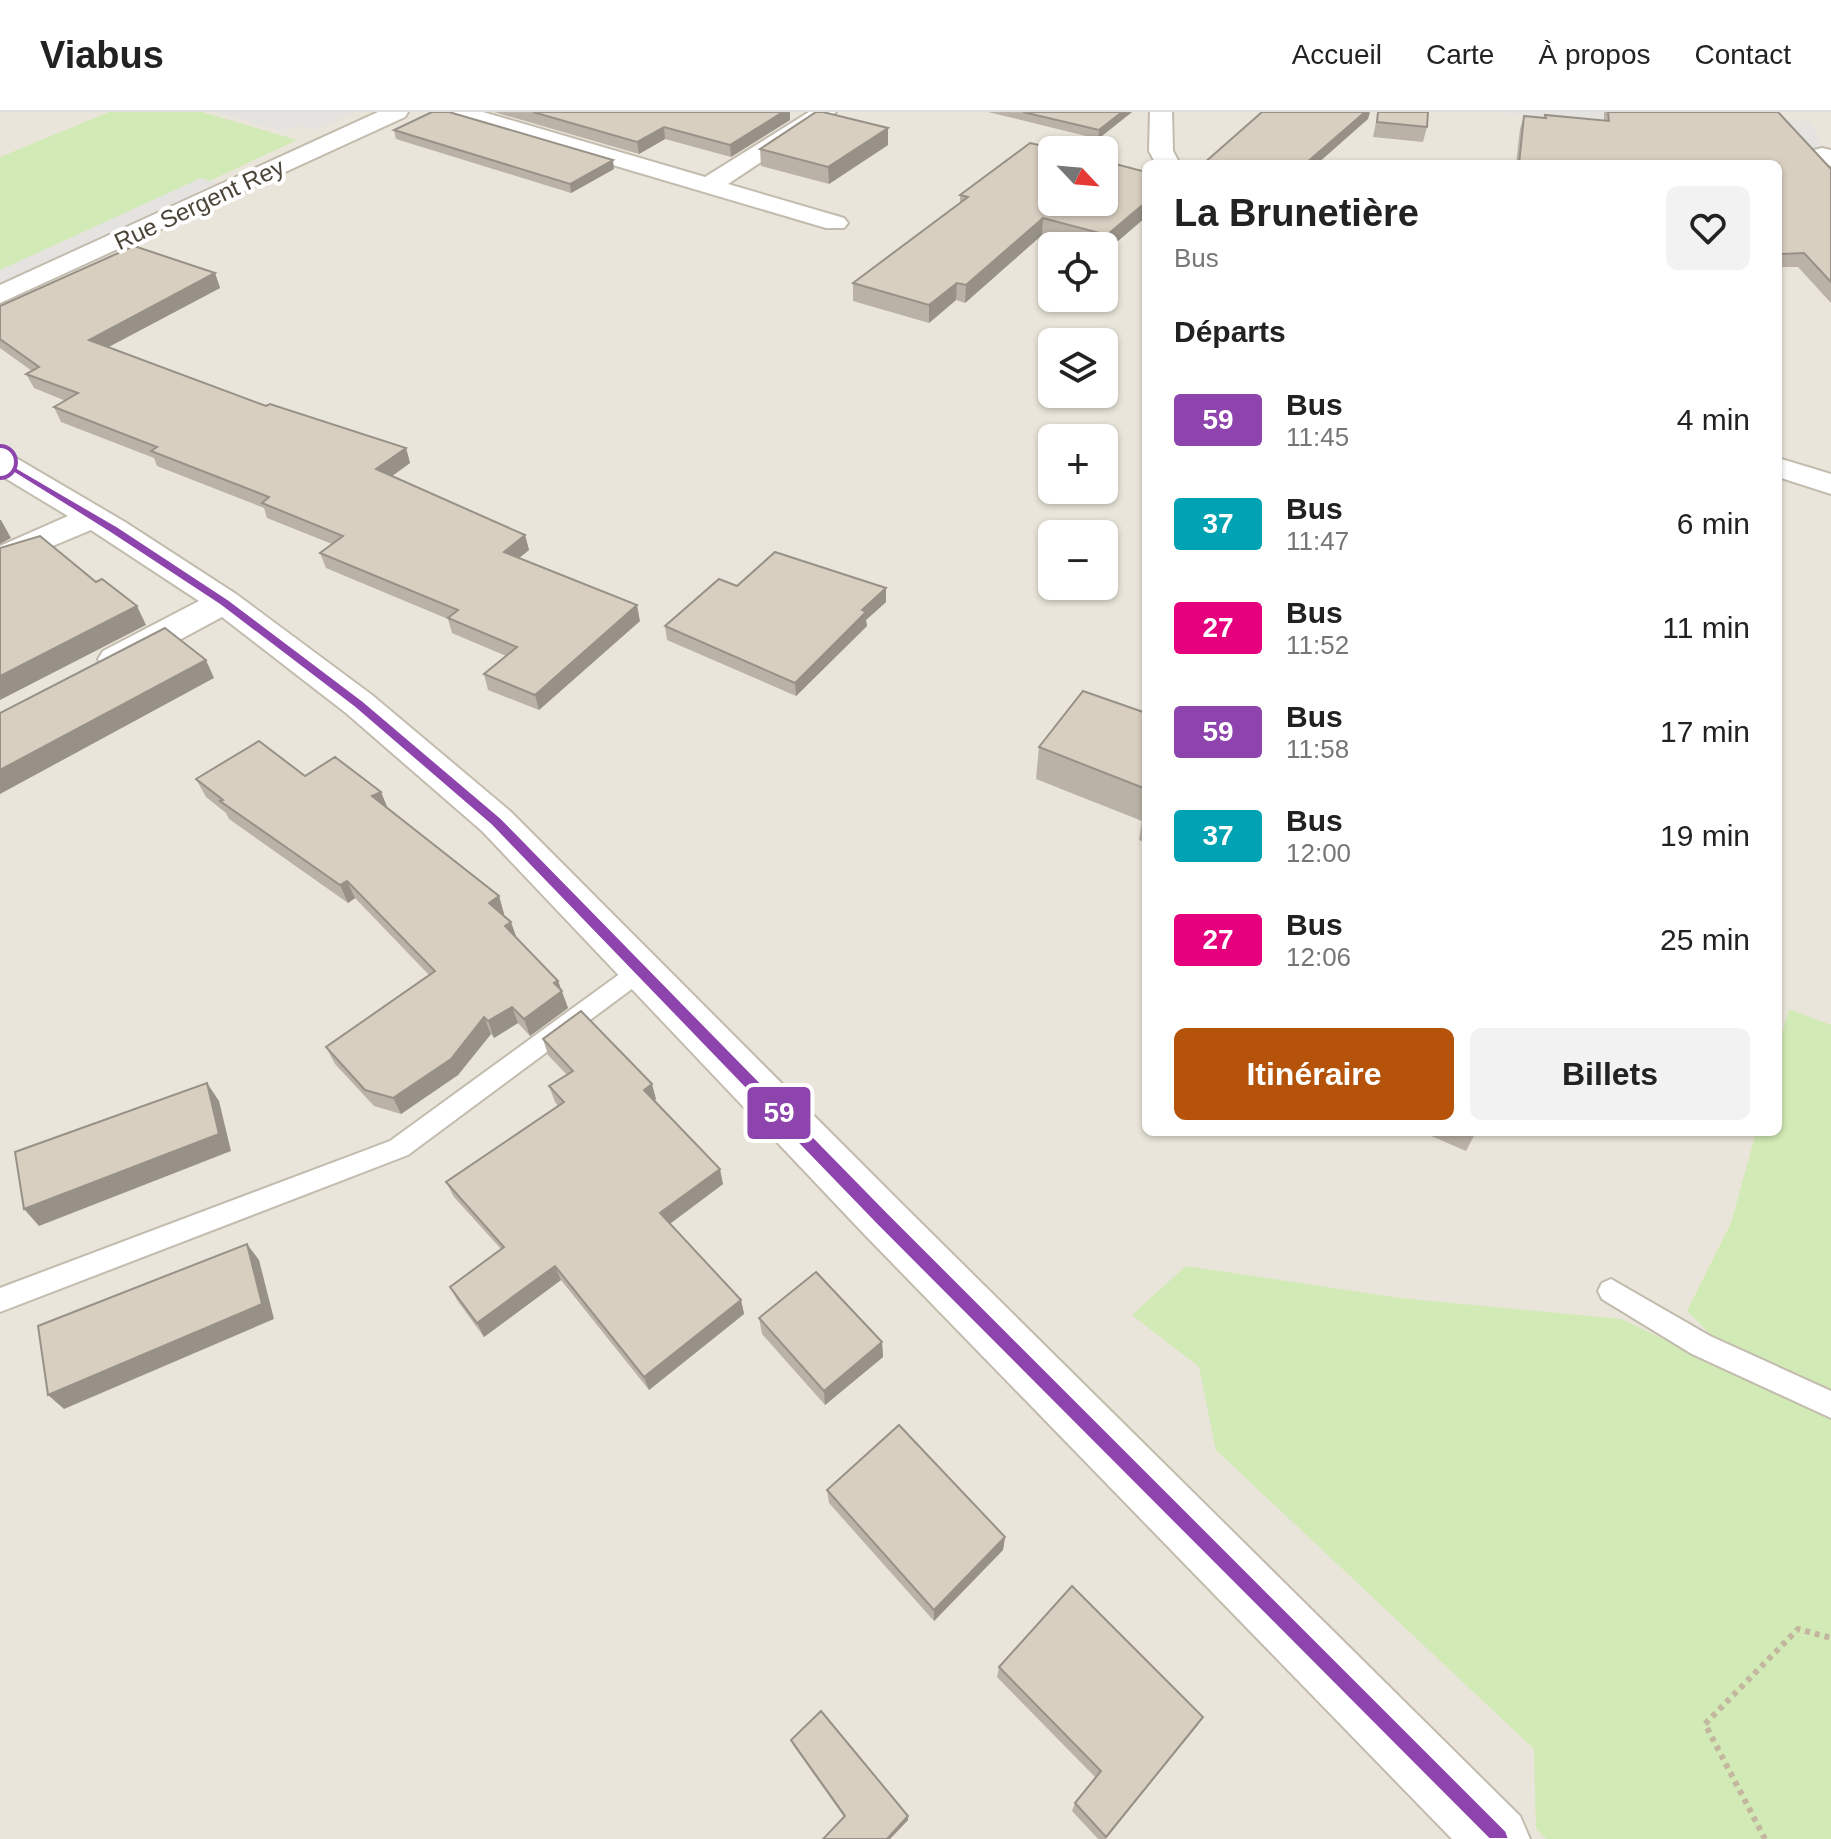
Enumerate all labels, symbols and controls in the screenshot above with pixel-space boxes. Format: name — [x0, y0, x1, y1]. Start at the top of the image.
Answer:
text: Viabus — [40, 34, 164, 76]
text: Accueil — [1292, 39, 1382, 70]
text: Carte — [1426, 39, 1494, 70]
text: À propos — [1538, 39, 1651, 70]
text: Contact — [1695, 39, 1791, 70]
north arrow — [1038, 136, 1118, 216]
map controls — [1038, 136, 1118, 600]
street label: Rue Sergent Rey — [110, 153, 288, 255]
button: heart — [1666, 186, 1750, 270]
text: La Brunetière — [1174, 192, 1419, 234]
button: locate — [1038, 232, 1118, 312]
text: Bus — [1174, 243, 1219, 273]
text: Départs — [1174, 315, 1286, 348]
button: layers — [1038, 328, 1118, 408]
text: Bus — [1286, 388, 1343, 421]
text: 4 min — [1677, 403, 1750, 436]
text: 59 — [1202, 404, 1234, 435]
text: 11:45 — [1286, 422, 1349, 452]
button: + — [1038, 424, 1118, 504]
unlabelled marker — [0, 445, 17, 479]
text: Bus — [1286, 492, 1343, 525]
text: 6 min — [1677, 507, 1750, 540]
text: 37 — [1202, 508, 1234, 539]
button: − — [1038, 520, 1118, 600]
text: 11:47 — [1286, 526, 1349, 556]
text: Bus — [1286, 596, 1343, 629]
text: 11 min — [1662, 611, 1750, 644]
text: 27 — [1202, 612, 1234, 643]
text: 11:52 — [1286, 630, 1349, 660]
text: Bus — [1286, 700, 1343, 733]
text: 17 min — [1660, 715, 1750, 748]
text: 59 — [1202, 716, 1234, 747]
text: 11:58 — [1286, 734, 1349, 764]
text: Bus — [1286, 804, 1343, 837]
text: 19 min — [1660, 819, 1750, 852]
text: 37 — [1202, 820, 1234, 851]
text: 12:00 — [1286, 838, 1351, 868]
text: Bus — [1286, 908, 1343, 941]
text: 25 min — [1660, 923, 1750, 956]
text: 27 — [1202, 924, 1234, 955]
text: 12:06 — [1286, 942, 1351, 972]
button: Itinéraire — [1174, 1028, 1454, 1120]
button: Billets — [1470, 1028, 1750, 1120]
line badge: 59 — [743, 1087, 815, 1139]
text: 59 — [763, 1097, 795, 1128]

